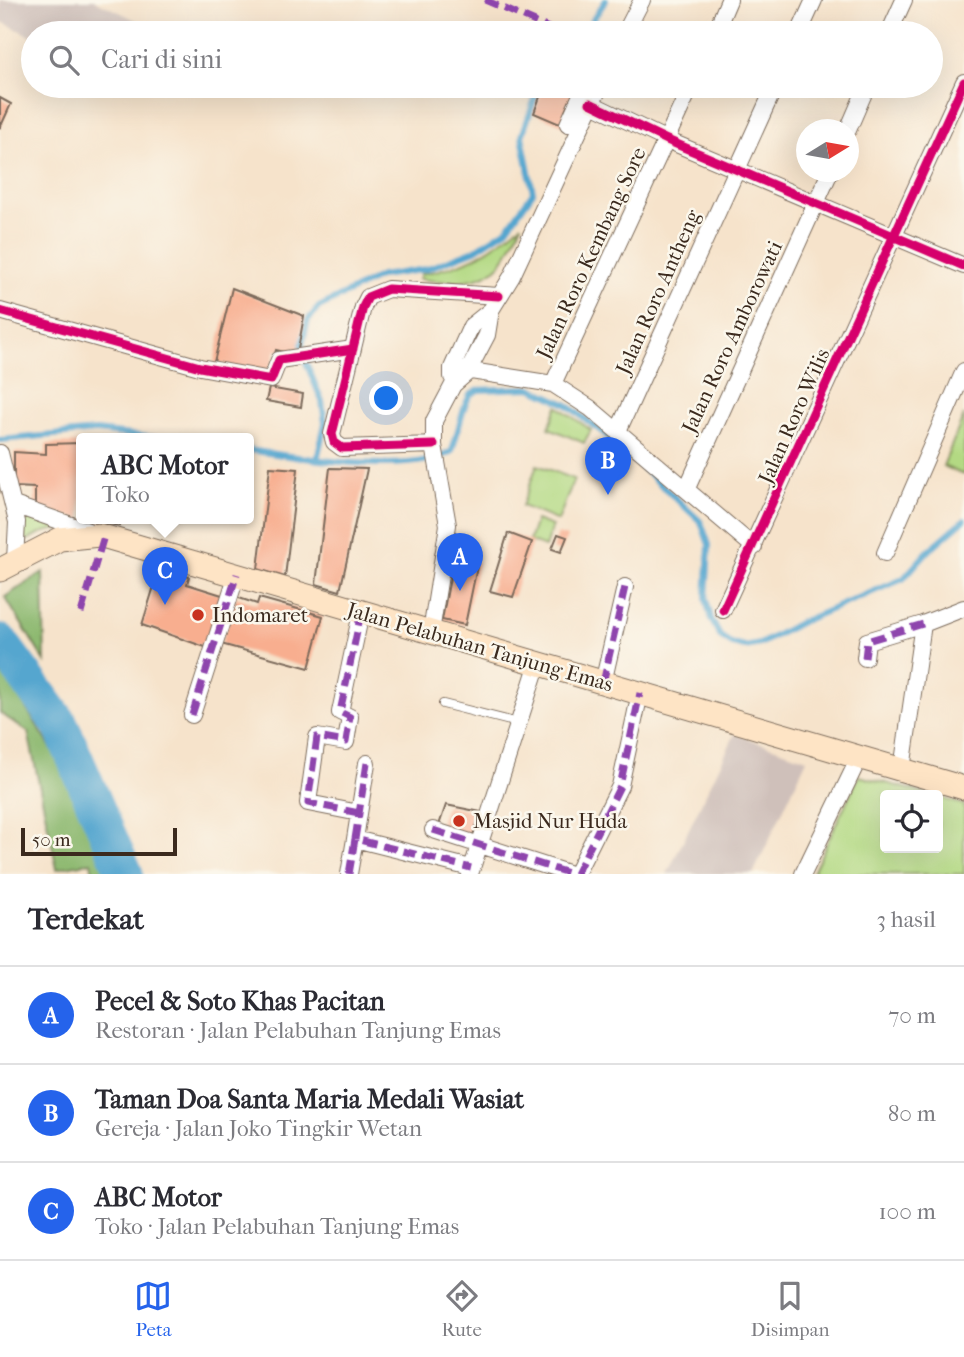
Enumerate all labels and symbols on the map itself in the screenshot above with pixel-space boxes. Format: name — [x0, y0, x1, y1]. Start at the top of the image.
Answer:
north arrow — [796, 119, 859, 182]
street label: Jalan Roro Kembang Sore — [531, 143, 651, 364]
street label: Jalan Roro Antheng — [610, 205, 705, 380]
street label: Jalan Roro Amborowati — [676, 237, 787, 439]
street label: Jalan Roro Wilis — [753, 345, 835, 489]
your location — [369, 381, 403, 415]
pin: B — [585, 437, 631, 495]
pin: A — [437, 533, 483, 591]
pin: C — [142, 547, 188, 605]
street label: Jalan Pelabuhan Tanjung Emas — [342, 597, 616, 697]
place label: Indomaret — [212, 603, 309, 627]
marker: Indomaret — [190, 607, 206, 623]
place label: Masjid Nur Huda — [473, 809, 628, 833]
marker: Masjid Nur Huda — [451, 813, 467, 829]
scale bar — [21, 825, 177, 857]

